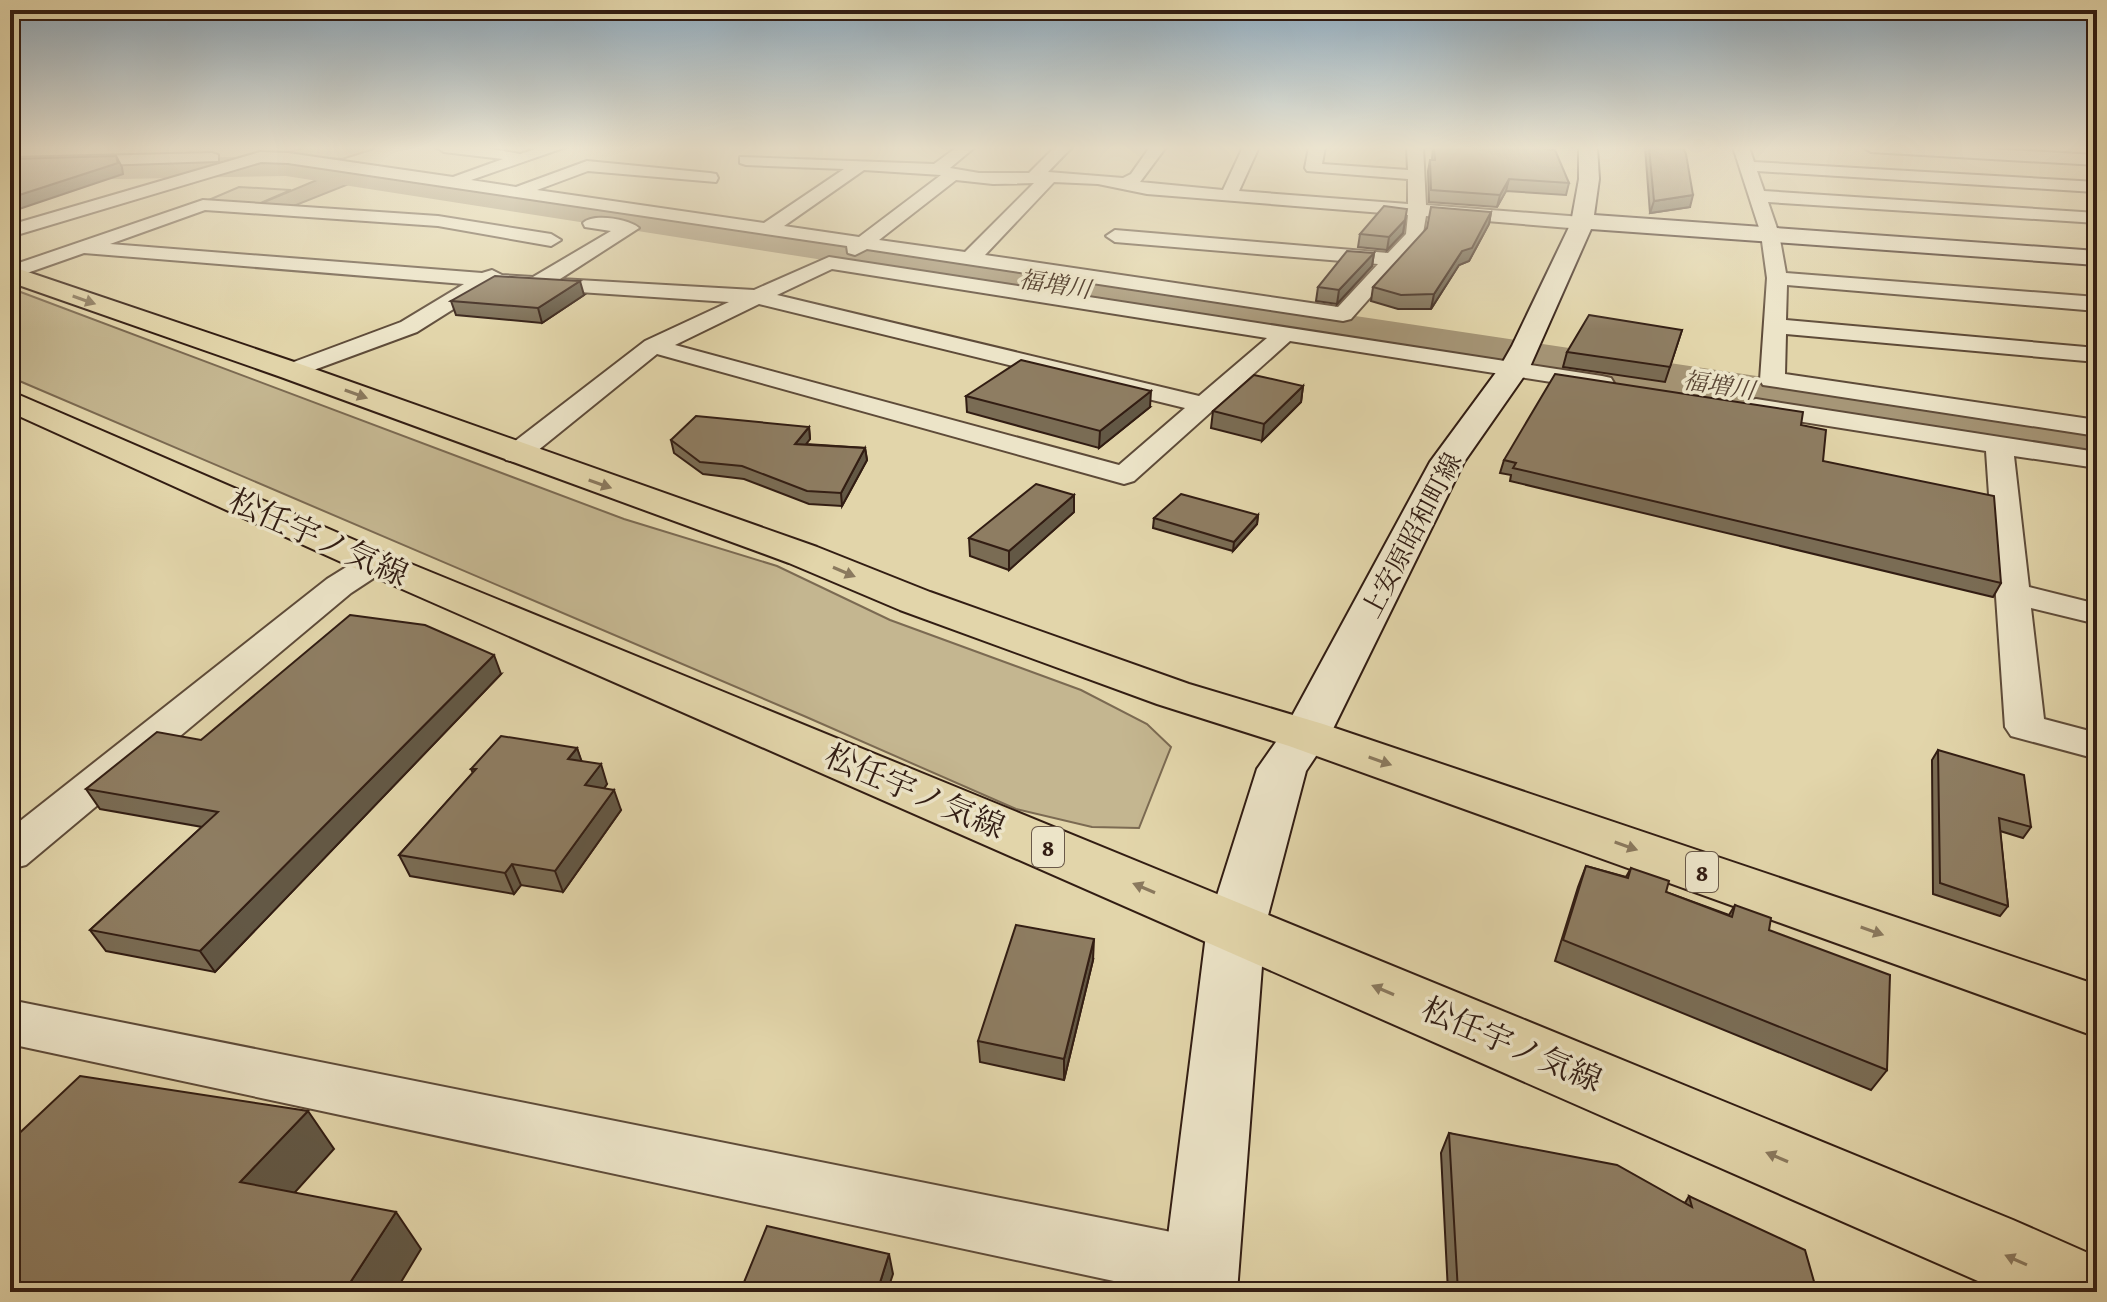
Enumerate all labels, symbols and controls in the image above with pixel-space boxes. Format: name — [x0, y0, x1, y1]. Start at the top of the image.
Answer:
water label: 福増川 — [1017, 261, 1096, 307]
one-way arrow — [72, 294, 96, 306]
water label: 福増川 — [1681, 362, 1760, 408]
one-way arrow — [344, 389, 368, 401]
street label: 上安原昭和町線 — [1351, 445, 1471, 625]
street label: 松任宇ノ気線 — [222, 476, 416, 598]
one-way arrow — [588, 478, 612, 490]
one-way arrow — [832, 566, 856, 579]
street label: 松任宇ノ気線 — [817, 732, 1013, 850]
one-way arrow — [1368, 755, 1392, 767]
road number: 8 — [1032, 827, 1064, 867]
one-way arrow — [1614, 840, 1638, 852]
road number: 8 — [1686, 852, 1718, 892]
one-way arrow — [1132, 881, 1156, 894]
one-way arrow — [1860, 925, 1884, 937]
one-way arrow — [1371, 983, 1395, 996]
street label: 松任宇ノ気線 — [1414, 985, 1610, 1103]
one-way arrow — [1765, 1151, 1789, 1164]
one-way arrow — [2004, 1253, 2028, 1266]

